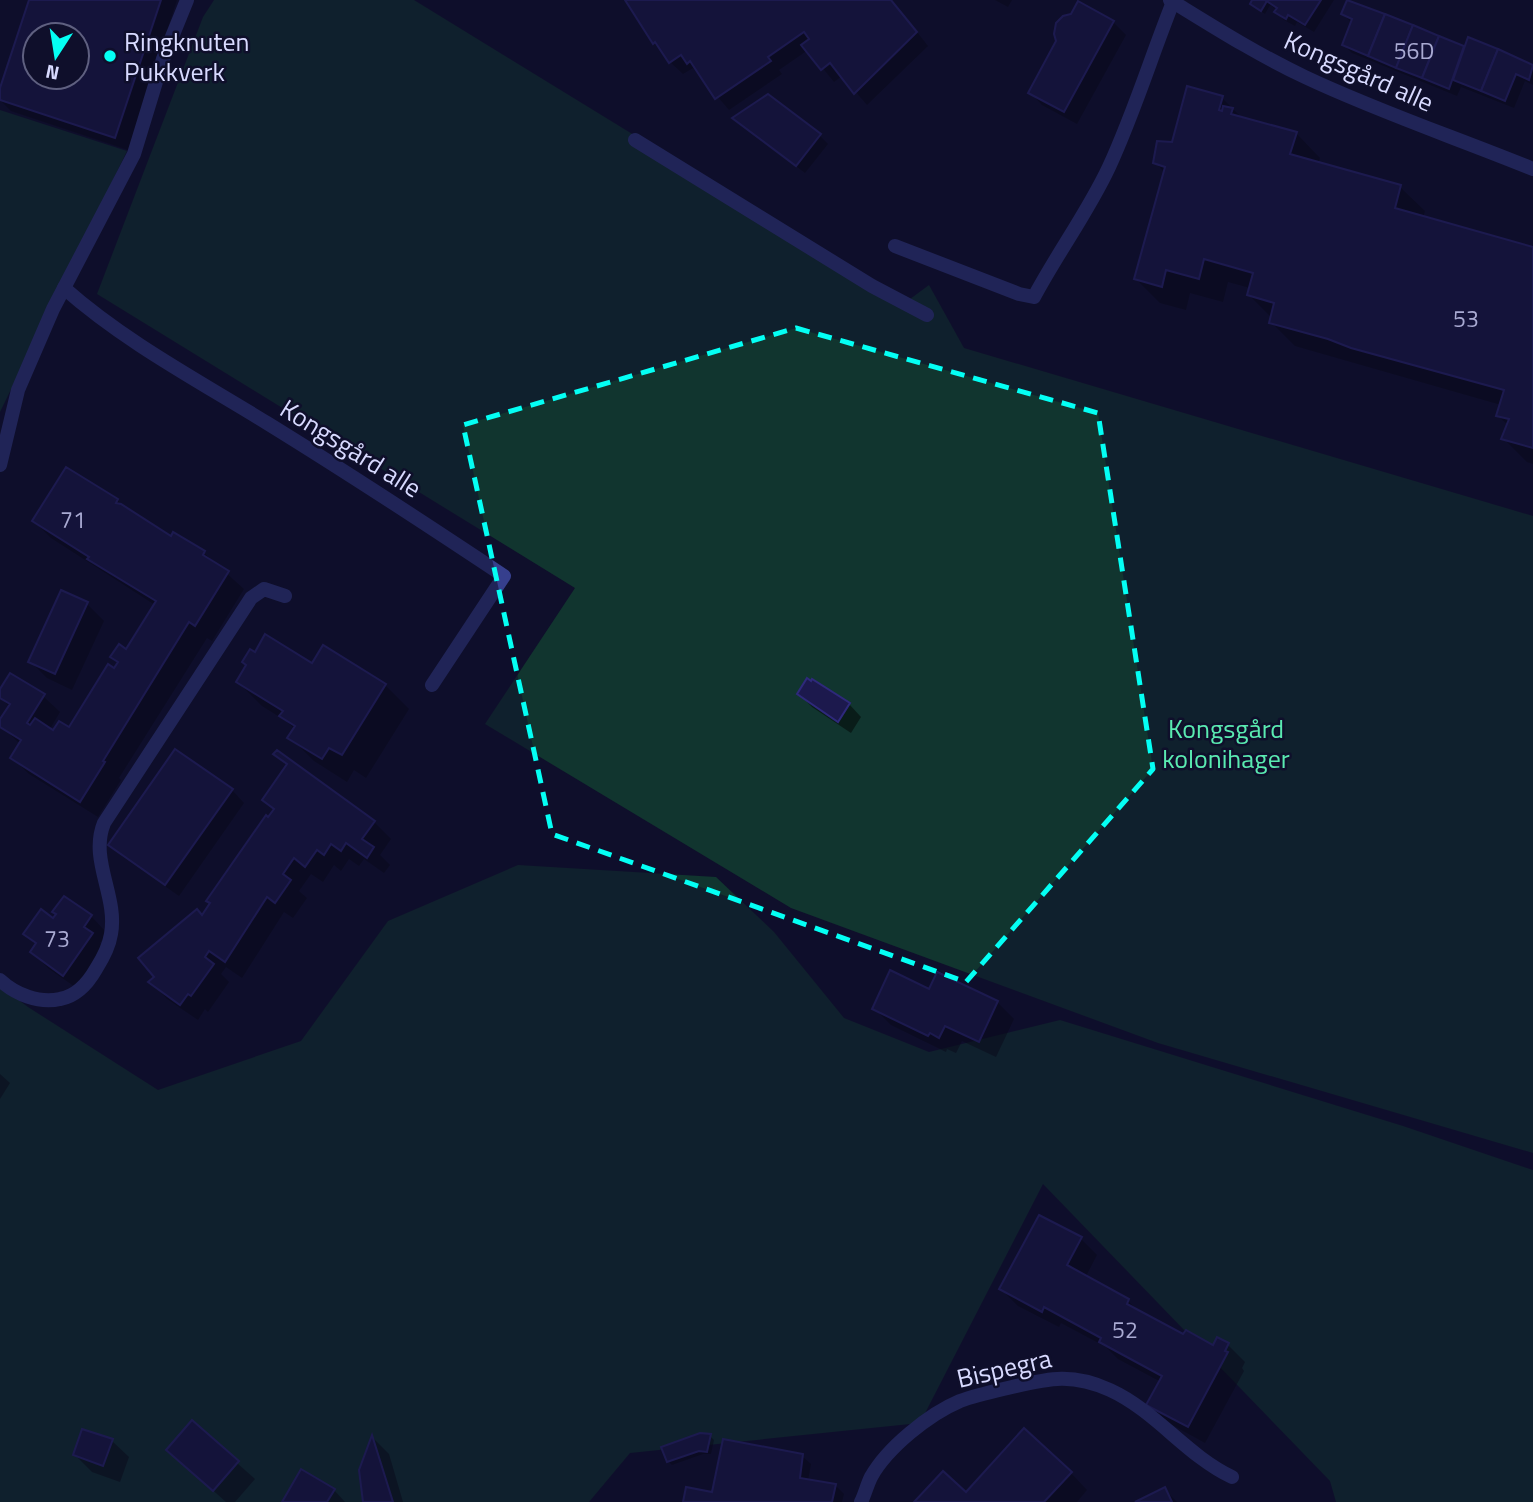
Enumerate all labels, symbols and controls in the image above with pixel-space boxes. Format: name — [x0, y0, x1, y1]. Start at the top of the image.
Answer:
north arrow — [21, 21, 91, 91]
street label: Kongsgård alle — [1278, 21, 1440, 121]
place label: Ringknuten Pukkverk — [124, 22, 249, 91]
house number: 56D — [1394, 33, 1434, 68]
marker: Ringknuten Pukkverk — [102, 48, 118, 64]
text: N — [43, 58, 62, 89]
house number: 53 — [1453, 301, 1479, 336]
street label: Kongsgård alle — [273, 389, 429, 507]
house number: 71 — [60, 502, 86, 537]
park label: Kongsgård kolonihager — [1162, 709, 1290, 778]
house number: 73 — [44, 921, 70, 956]
house number: 52 — [1112, 1312, 1138, 1347]
street label: Bispegra — [953, 1338, 1055, 1398]

